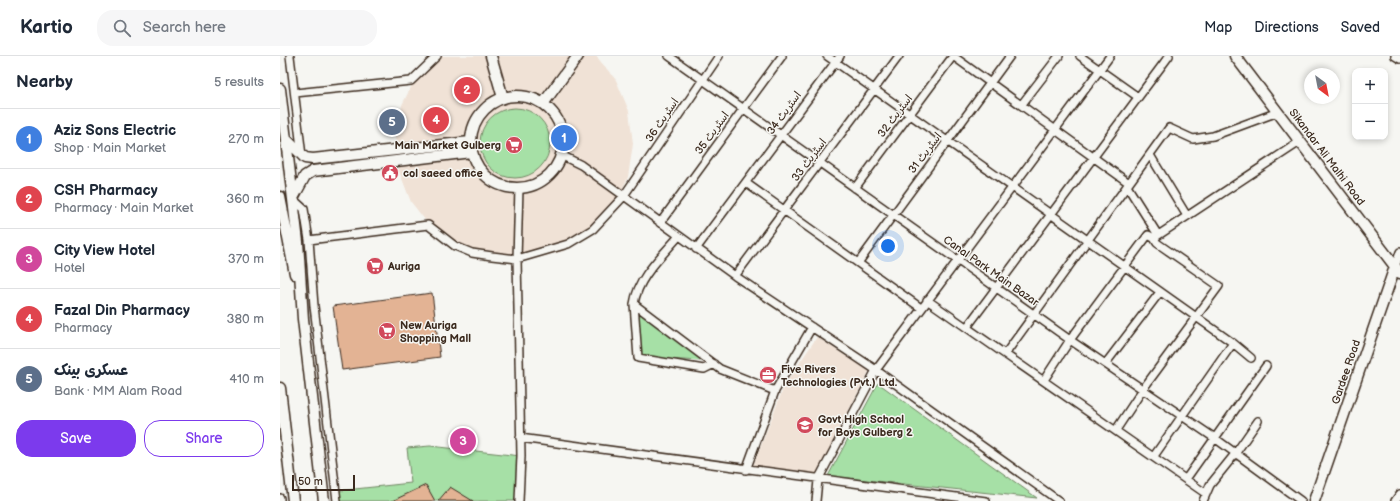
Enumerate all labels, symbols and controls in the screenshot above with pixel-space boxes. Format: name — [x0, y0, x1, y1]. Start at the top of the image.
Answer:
search box — [97, 10, 377, 46]
text: Kartio — [20, 16, 73, 39]
icon: search — [111, 17, 133, 39]
text: Search here — [143, 18, 226, 37]
text: Map — [1204, 19, 1232, 36]
text: Directions — [1254, 19, 1319, 36]
text: Saved — [1341, 19, 1380, 36]
north arrow — [1304, 68, 1340, 104]
map controls — [1352, 68, 1388, 140]
button: + — [1352, 68, 1388, 104]
text: Nearby — [16, 72, 73, 92]
text: 5 results — [214, 74, 264, 90]
pin: 2 — [454, 75, 480, 105]
street label: اسٹریٹ 34 — [764, 89, 804, 137]
street label: اسٹریٹ 32 — [875, 92, 915, 140]
street label: اسٹریٹ 36 — [643, 96, 681, 144]
button: − — [1352, 104, 1388, 140]
pin: 4 — [423, 105, 449, 135]
street label: Sikandar Ali Malhi Road — [1286, 106, 1368, 208]
pin: 5 — [379, 107, 405, 137]
street label: اسٹریٹ 35 — [692, 109, 732, 157]
text: Aziz Sons Electric — [54, 121, 176, 140]
pin: 1 — [551, 123, 577, 153]
street label: اسٹریٹ 31 — [905, 130, 945, 176]
text: 1 — [26, 131, 32, 147]
text: 270 m — [228, 131, 264, 147]
supermarket icon: Main Market Gulberg — [504, 135, 524, 155]
street label: اسٹریٹ 33 — [789, 136, 829, 184]
place label: Main Market Gulberg — [395, 139, 501, 152]
text: Shop · Main Market — [54, 140, 166, 156]
public building icon: col saeed office — [380, 163, 400, 183]
place label: col saeed office — [403, 167, 483, 180]
text: CSH Pharmacy — [54, 181, 158, 200]
text: 2 — [25, 191, 33, 207]
text: 360 m — [226, 191, 264, 207]
text: Pharmacy · Main Market — [54, 200, 193, 216]
street label: Canal Park Main Bazar — [941, 233, 1042, 309]
your location — [878, 236, 898, 256]
text: City View Hotel — [54, 241, 155, 260]
text: 3 — [25, 251, 33, 267]
text: 370 m — [228, 251, 264, 267]
supermarket icon: Auriga — [365, 256, 385, 276]
text: Hotel — [54, 260, 85, 276]
place label: Auriga — [387, 260, 420, 273]
text: Fazal Din Pharmacy — [54, 301, 190, 320]
text: 4 — [25, 311, 33, 327]
text: 380 m — [227, 311, 264, 327]
place label: New Auriga Shopping Mall — [400, 319, 471, 345]
text: Pharmacy — [54, 320, 112, 336]
supermarket icon: New Auriga Shopping Mall — [377, 321, 397, 341]
street label: Gardee Road — [1329, 338, 1363, 406]
text: عسکری بینک — [54, 361, 128, 380]
place label: Five Rivers Technologies (Pvt.) Ltd. — [781, 363, 898, 389]
office icon: Five Rivers Technologies (Pvt.) Ltd. — [758, 365, 778, 385]
text: 5 — [25, 371, 33, 387]
text: 410 m — [229, 371, 264, 387]
text: Bank · MM Alam Road — [54, 383, 182, 399]
place label: Govt High School for Boys Gulberg 2 — [818, 413, 913, 439]
school or university icon: Govt High School for Boys Gulberg 2 — [795, 415, 815, 435]
button: Save — [16, 420, 136, 457]
button: Share — [144, 420, 264, 457]
pin: 3 — [450, 426, 476, 456]
scale bar — [292, 473, 355, 492]
text: 50 m — [298, 475, 323, 488]

